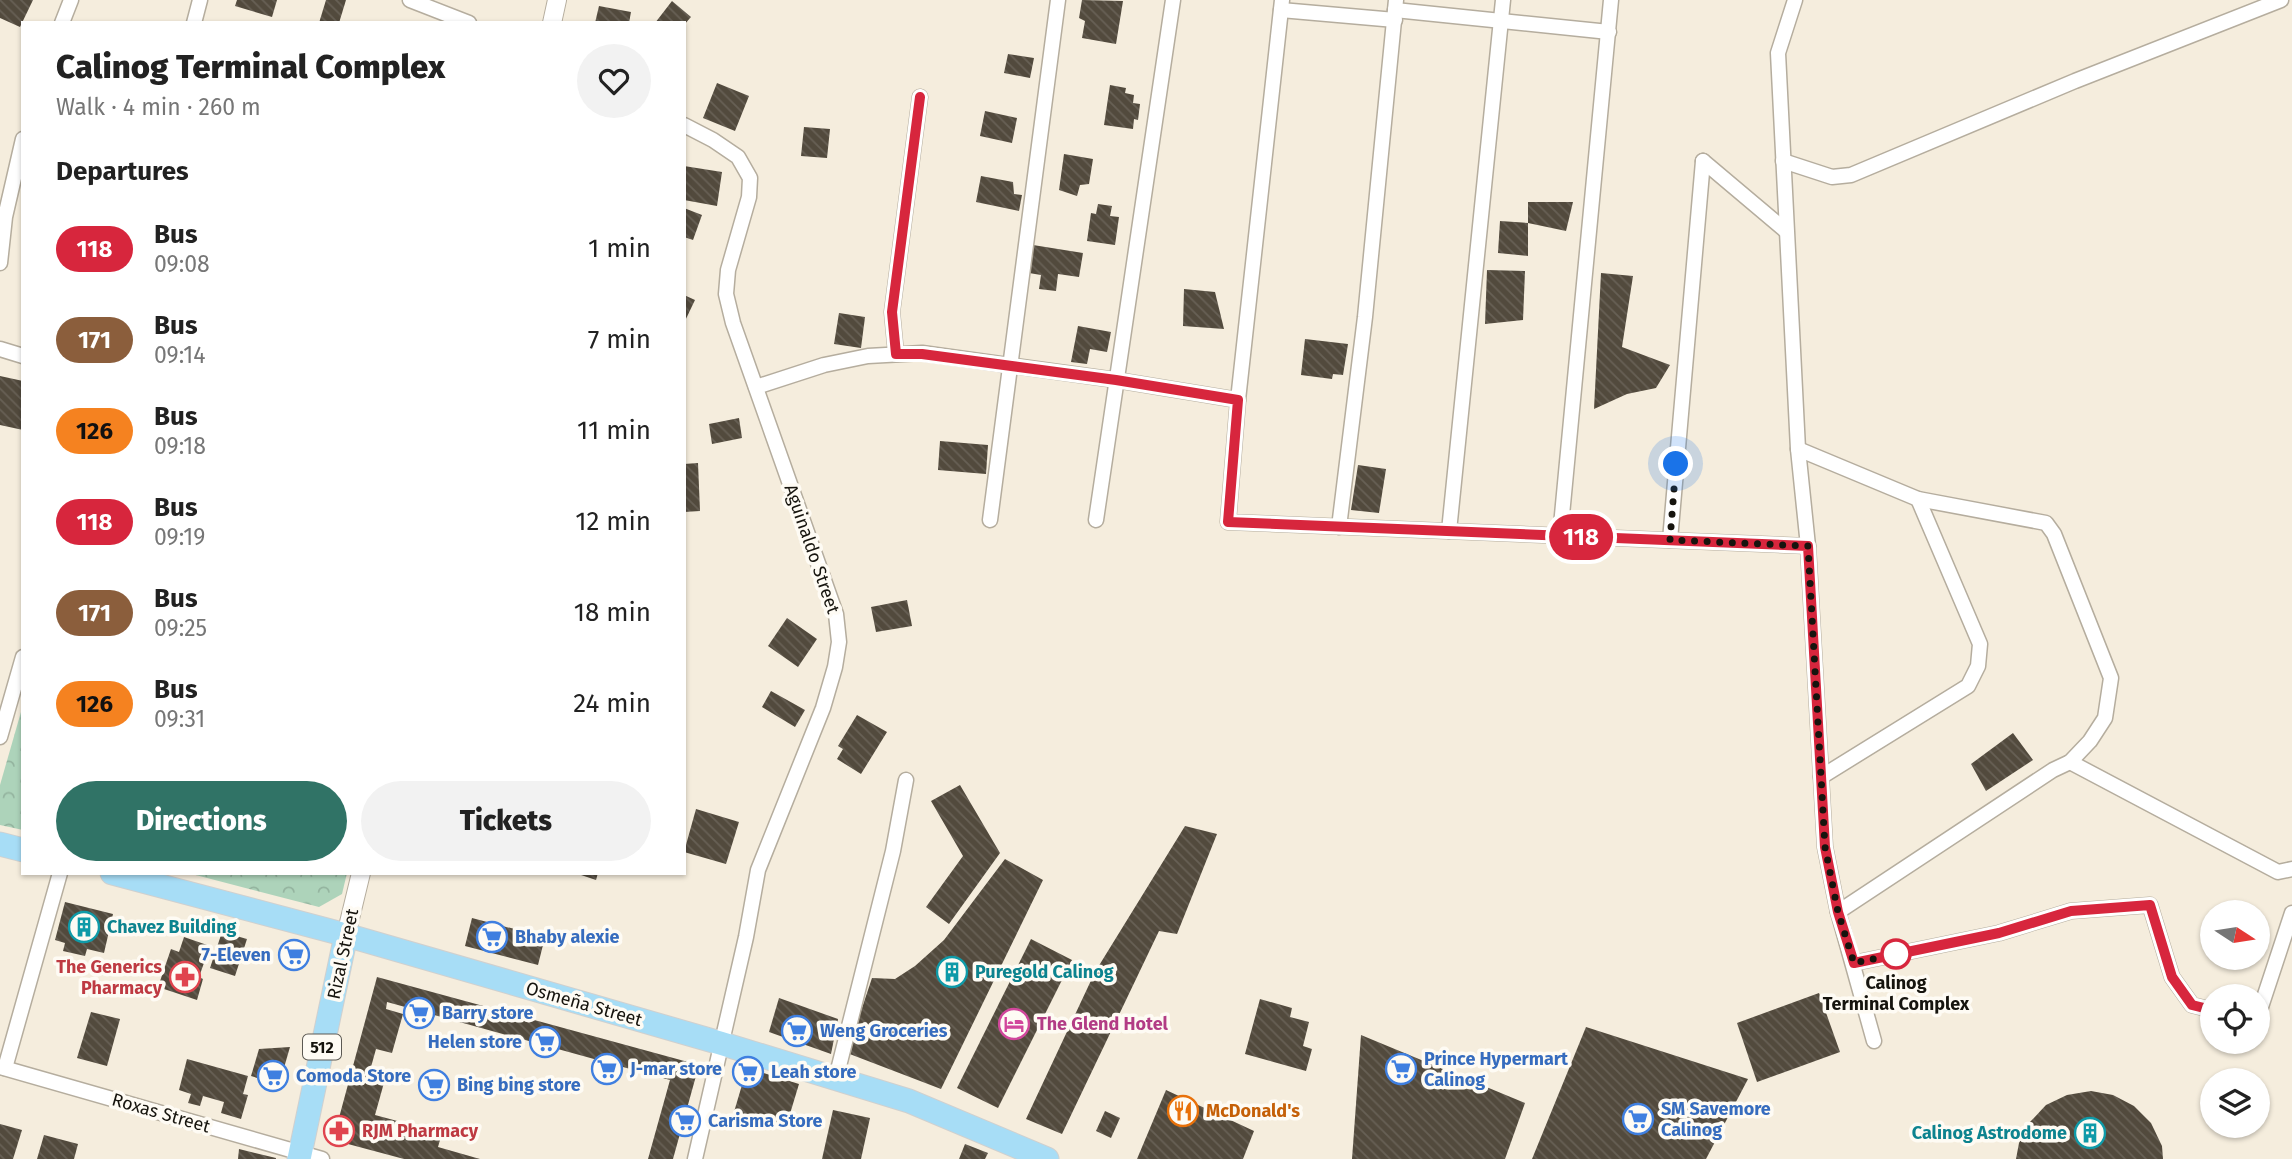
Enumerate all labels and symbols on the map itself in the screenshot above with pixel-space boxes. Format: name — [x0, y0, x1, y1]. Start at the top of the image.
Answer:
your location — [1658, 446, 1693, 481]
street label: Aguinaldo Street — [780, 481, 845, 617]
line badge: 118 — [1541, 514, 1621, 560]
north arrow — [2200, 900, 2270, 970]
street label: Rizal Street — [323, 906, 363, 1001]
building icon: Chavez Building — [67, 910, 101, 944]
place label: Chavez Building — [107, 916, 237, 938]
supermarket icon: Bhaby alexie — [475, 920, 509, 954]
place label: Bhaby alexie — [515, 926, 619, 948]
supermarket icon: 7-Eleven — [277, 938, 311, 972]
marker: Calinog Terminal Complex — [1881, 939, 1911, 969]
place label: 7-Eleven — [201, 944, 271, 966]
building icon: Puregold Calinog — [935, 955, 969, 989]
place label: The Generics Pharmacy — [56, 956, 163, 999]
pharmacy icon: The Generics Pharmacy — [168, 960, 202, 994]
place label: Puregold Calinog — [975, 961, 1114, 983]
place label: Calinog Terminal Complex — [1823, 972, 1970, 1015]
street label: Osmeña Street — [523, 977, 645, 1031]
supermarket icon: Barry store — [402, 996, 436, 1030]
place label: Barry store — [442, 1002, 534, 1024]
hotel icon: The Glend Hotel — [997, 1007, 1031, 1041]
place label: The Glend Hotel — [1037, 1013, 1169, 1035]
supermarket icon: Weng Groceries — [780, 1014, 814, 1048]
place label: Weng Groceries — [820, 1020, 948, 1042]
supermarket icon: Helen store — [528, 1025, 562, 1059]
place label: Helen store — [428, 1031, 522, 1053]
road number: 512 — [303, 1035, 341, 1060]
place label: Prince Hypermart Calinog — [1424, 1048, 1569, 1091]
supermarket icon: J-mar store — [590, 1052, 624, 1086]
supermarket icon: Prince Hypermart Calinog — [1384, 1052, 1418, 1086]
supermarket icon: Leah store — [731, 1055, 765, 1089]
place label: J-mar store — [629, 1058, 722, 1080]
supermarket icon: Comoda Store — [256, 1059, 290, 1093]
place label: Leah store — [771, 1061, 857, 1083]
place label: Comoda Store — [296, 1065, 411, 1087]
supermarket icon: Bing bing store — [417, 1068, 451, 1102]
place label: Bing bing store — [457, 1074, 581, 1096]
street label: Roxas Street — [109, 1088, 213, 1138]
restaurant icon: McDonald's — [1166, 1094, 1200, 1128]
place label: SM Savemore Calinog — [1661, 1098, 1771, 1141]
place label: McDonald's — [1206, 1100, 1300, 1122]
supermarket icon: SM Savemore Calinog — [1621, 1102, 1655, 1136]
supermarket icon: Carisma Store — [668, 1104, 702, 1138]
place label: Carisma Store — [708, 1110, 822, 1132]
pharmacy icon: RJM Pharmacy — [322, 1114, 356, 1148]
building icon: Calinog Astrodome — [2073, 1116, 2107, 1150]
place label: RJM Pharmacy — [362, 1120, 479, 1142]
place label: Calinog Astrodome — [1912, 1122, 2067, 1144]

